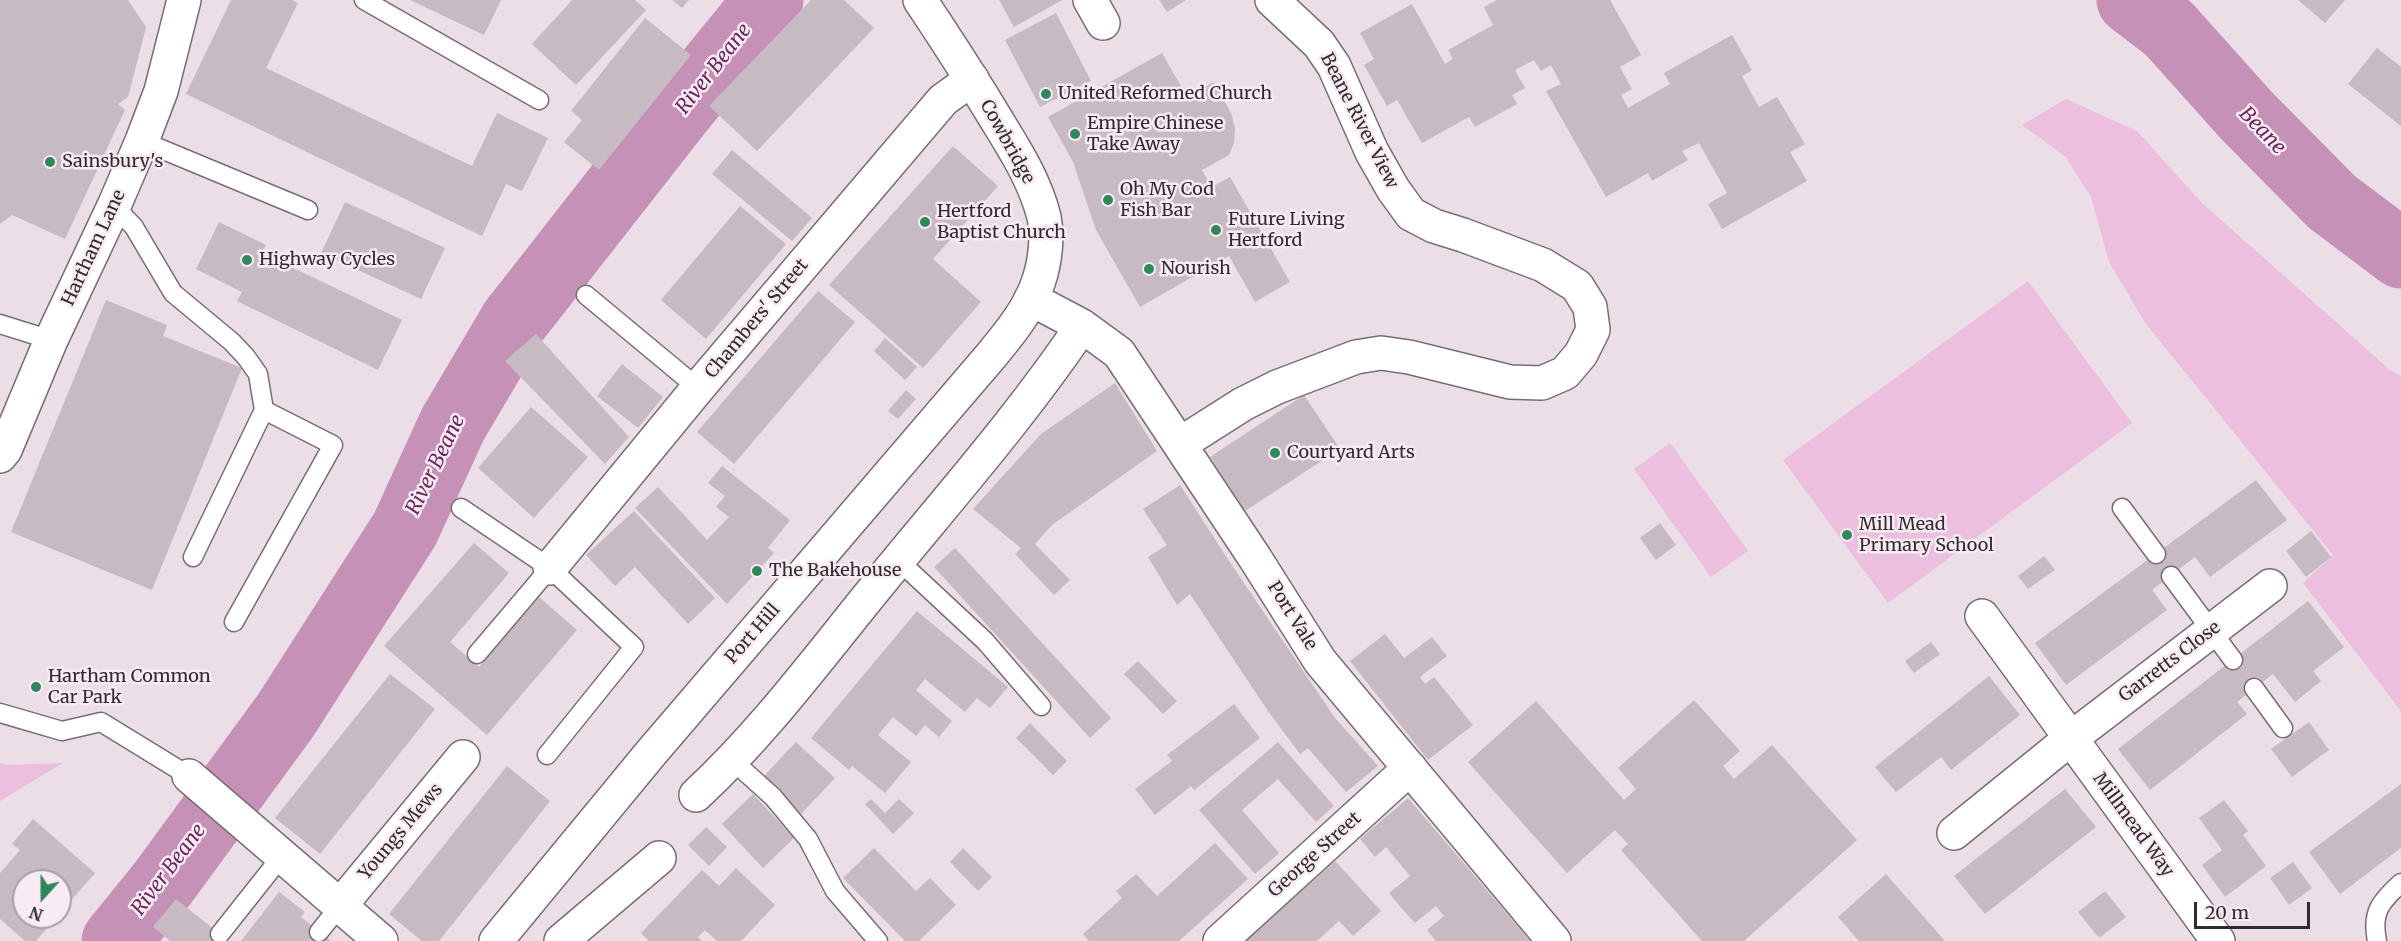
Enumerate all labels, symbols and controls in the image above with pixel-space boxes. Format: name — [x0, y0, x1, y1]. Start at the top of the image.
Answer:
water label: River Beane — [671, 19, 757, 119]
street label: Beane River View — [1315, 50, 1403, 192]
place label: United Reformed Church — [1058, 83, 1272, 105]
marker: United Reformed Church — [1039, 87, 1053, 101]
street label: Cowbridge — [975, 96, 1039, 188]
water label: Beane — [2234, 102, 2290, 160]
place label: Empire Chinese Take Away — [1087, 113, 1223, 156]
marker: Empire Chinese Take Away — [1068, 127, 1082, 141]
place label: Sainsbury's — [62, 151, 163, 173]
marker: Sainsbury's — [43, 155, 57, 169]
place label: Oh My Cod Fish Bar — [1120, 179, 1214, 222]
street label: Hartham Lane — [58, 187, 130, 309]
marker: Oh My Cod Fish Bar — [1101, 193, 1115, 207]
place label: Hertford Baptist Church — [937, 201, 1066, 244]
place label: Future Living Hertford — [1228, 209, 1345, 252]
marker: Hertford Baptist Church — [918, 215, 932, 229]
marker: Future Living Hertford — [1209, 223, 1223, 237]
place label: Highway Cycles — [259, 249, 395, 271]
marker: Highway Cycles — [240, 253, 254, 267]
street label: Chambers' Street — [701, 255, 813, 383]
place label: Nourish — [1161, 258, 1231, 280]
marker: Nourish — [1142, 262, 1156, 276]
water label: River Beane — [401, 411, 471, 519]
place label: Courtyard Arts — [1287, 442, 1415, 464]
marker: Courtyard Arts — [1268, 446, 1282, 460]
place label: Mill Mead Primary School — [1859, 514, 1994, 556]
marker: Mill Mead Primary School — [1840, 528, 1854, 542]
place label: The Bakehouse — [769, 560, 901, 582]
marker: The Bakehouse — [750, 564, 764, 578]
street label: Port Vale — [1262, 578, 1322, 654]
street label: Port Hill — [721, 600, 785, 668]
street label: Garretts Close — [2115, 617, 2225, 707]
place label: Hartham Common Car Park — [48, 666, 211, 708]
marker: Hartham Common Car Park — [29, 680, 43, 694]
street label: Millmead Way — [2088, 769, 2178, 881]
street label: Youngs Mews — [355, 780, 447, 884]
street label: George Street — [1264, 808, 1366, 902]
water label: River Beane — [127, 820, 211, 920]
north arrow — [12, 869, 72, 929]
scale bar — [2197, 890, 2312, 928]
text: 20 m — [2205, 901, 2249, 924]
text: N — [27, 902, 46, 926]

